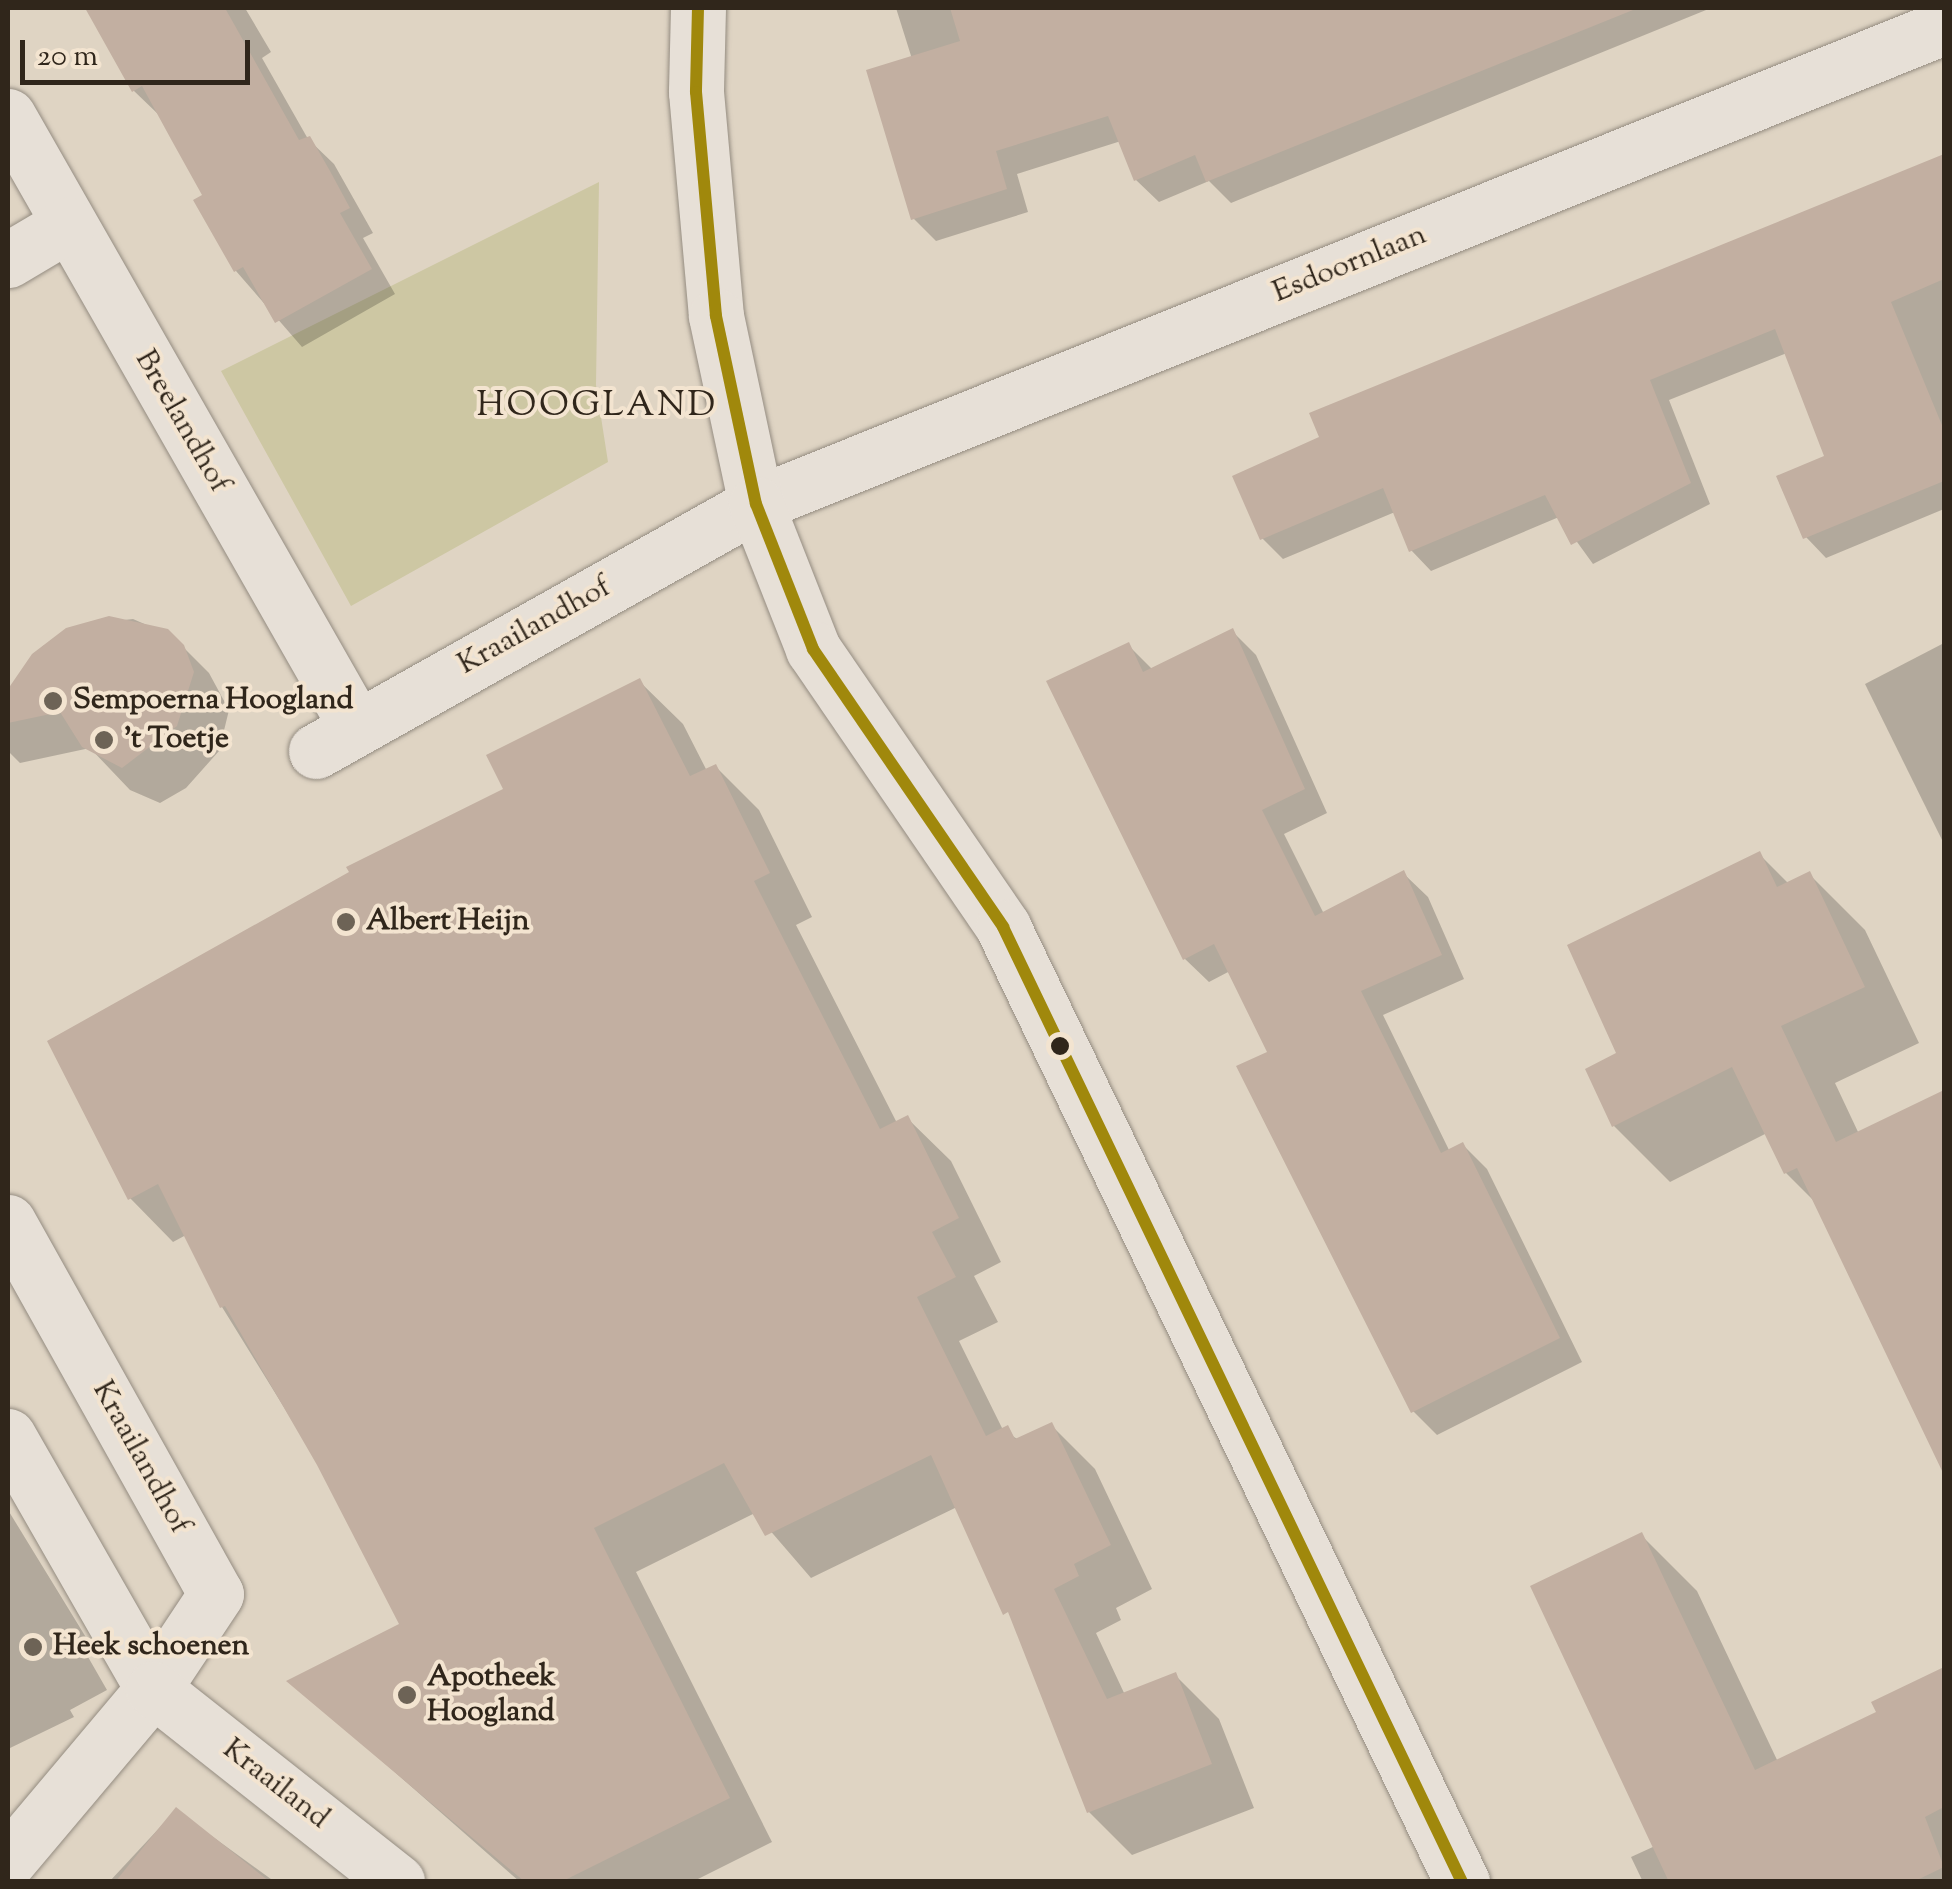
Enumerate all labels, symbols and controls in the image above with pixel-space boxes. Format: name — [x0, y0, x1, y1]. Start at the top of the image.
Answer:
scale bar — [25, 20, 255, 82]
text: 20 m — [37, 36, 98, 79]
street label: Esdoornlaan — [1268, 218, 1432, 312]
street label: Breelandhof — [126, 344, 236, 500]
district label: HOOGLAND — [476, 386, 718, 428]
street label: Kraailandhof — [452, 570, 618, 684]
place label: Sempoerna Hoogland — [73, 683, 353, 719]
marker: Sempoerna Hoogland — [42, 690, 64, 712]
place label: 't Toetje — [124, 722, 229, 758]
marker: 't Toetje — [93, 729, 115, 751]
place label: Albert Heijn — [366, 904, 529, 940]
marker: Albert Heijn — [335, 911, 357, 933]
unlabelled marker — [1050, 1036, 1070, 1056]
street label: Kraailandhof — [83, 1375, 197, 1541]
place label: Heek schoenen — [53, 1629, 249, 1665]
marker: Heek schoenen — [22, 1636, 44, 1658]
place label: Apotheek Hoogland — [427, 1660, 556, 1730]
marker: Apotheek Hoogland — [396, 1684, 418, 1706]
street label: Kraailand — [215, 1732, 335, 1838]

